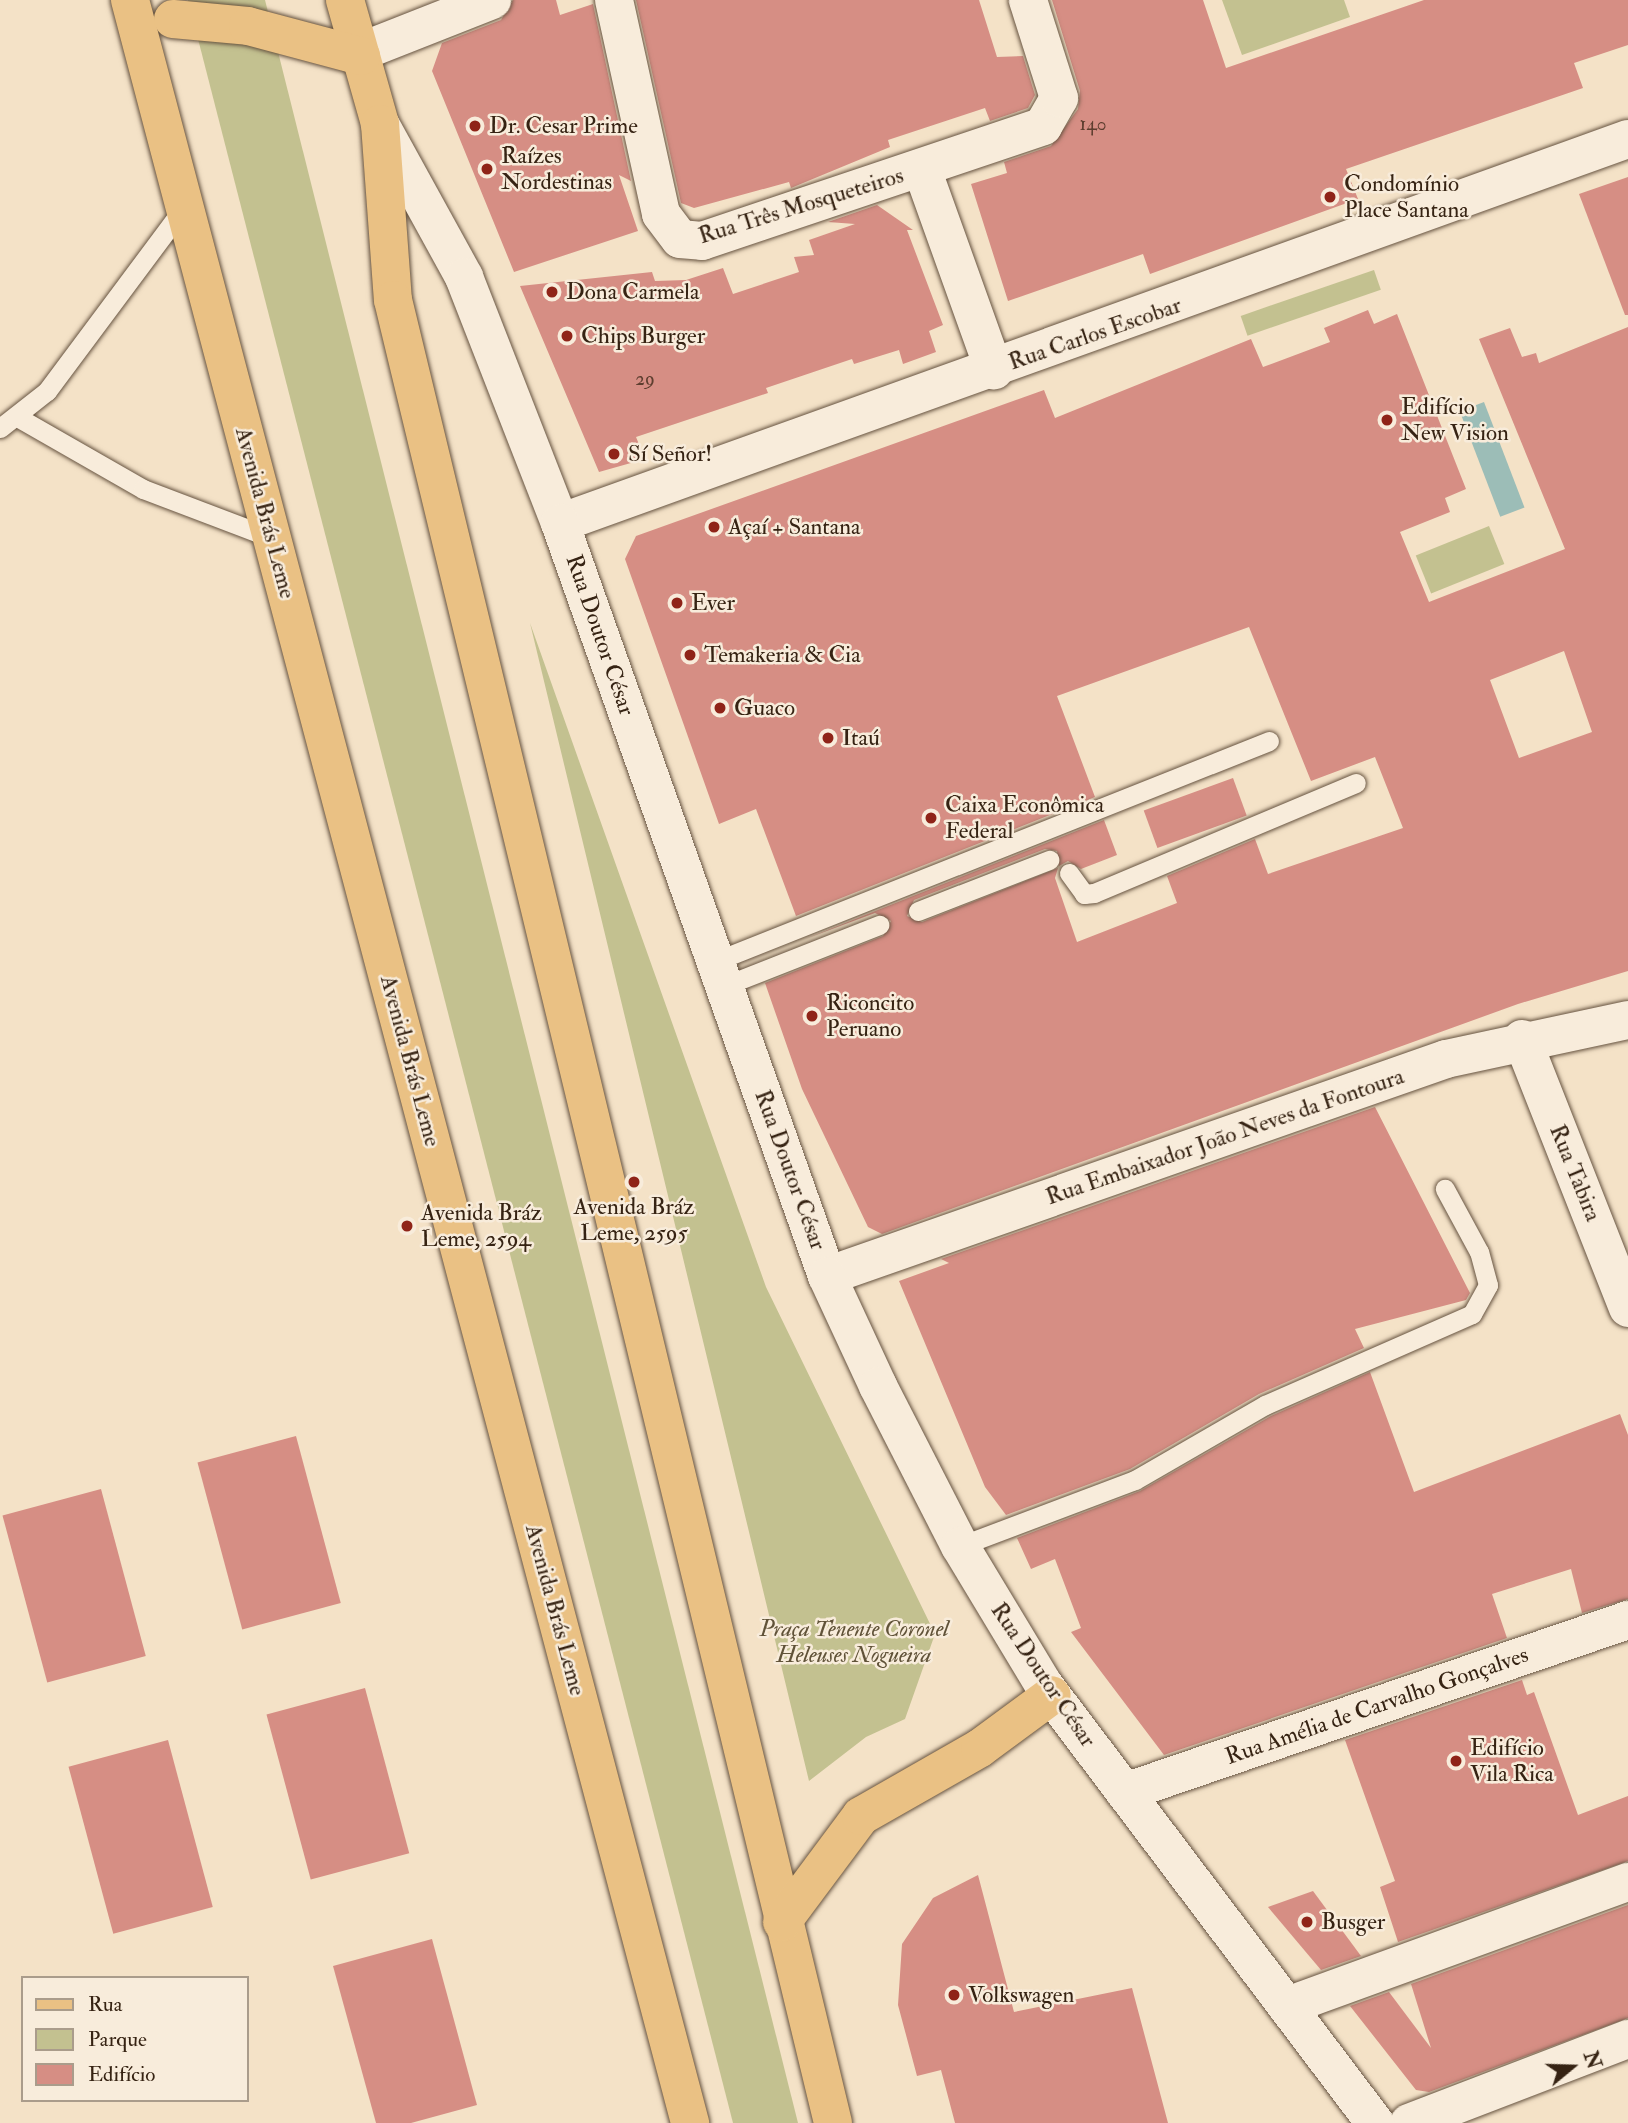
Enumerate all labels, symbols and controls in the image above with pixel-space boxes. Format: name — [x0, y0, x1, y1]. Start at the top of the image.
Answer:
place label: Dr. Cesar Prime — [489, 112, 638, 140]
house number: 140 — [1080, 114, 1106, 136]
marker: Dr. Cesar Prime — [467, 118, 483, 134]
place label: Raízes Nordestinas — [501, 142, 612, 196]
marker: Raízes Nordestinas — [479, 161, 495, 177]
street label: Rua Três Mosqueteiros — [695, 162, 907, 250]
place label: Condomínio Place Santana — [1344, 170, 1469, 224]
marker: Condomínio Place Santana — [1322, 189, 1338, 205]
place label: Dona Carmela — [566, 278, 699, 306]
marker: Dona Carmela — [544, 284, 560, 300]
street label: Rua Carlos Escobar — [1005, 292, 1185, 376]
place label: Chips Burger — [581, 322, 705, 350]
marker: Chips Burger — [559, 328, 575, 344]
house number: 29 — [635, 369, 655, 391]
place label: Edifício New Vision — [1401, 393, 1509, 447]
marker: Edifício New Vision — [1379, 412, 1395, 428]
street label: Avenida Brás Leme — [229, 424, 301, 602]
place label: Sí Señor! — [628, 440, 712, 468]
marker: Sí Señor! — [606, 446, 622, 462]
place label: Açaí + Santana — [728, 513, 861, 541]
marker: Açaí + Santana — [706, 519, 722, 535]
street label: Rua Doutor César — [560, 551, 640, 719]
place label: Ever — [691, 589, 735, 617]
marker: Ever — [669, 595, 685, 611]
place label: Temakeria & Cia — [704, 641, 861, 669]
marker: Temakeria & Cia — [682, 647, 698, 663]
place label: Guaco — [734, 694, 795, 722]
marker: Guaco — [712, 700, 728, 716]
place label: Itaú — [842, 724, 880, 752]
marker: Itaú — [820, 730, 836, 746]
place label: Caixa Econômica Federal — [945, 791, 1104, 845]
marker: Caixa Econômica Federal — [923, 810, 939, 826]
street label: Avenida Brás Leme — [374, 972, 446, 1150]
place label: Riconcito Peruano — [826, 989, 914, 1043]
marker: Riconcito Peruano — [804, 1008, 820, 1024]
street label: Rua Embaixador João Neves da Fontoura — [1042, 1063, 1408, 1211]
street label: Rua Doutor César — [748, 1086, 832, 1254]
street label: Rua Tabira — [1543, 1121, 1607, 1225]
marker: Avenida Bráz Leme, 2595 — [626, 1174, 642, 1190]
place label: Avenida Bráz Leme, 2595 — [574, 1193, 694, 1247]
place label: Avenida Bráz Leme, 2594 — [421, 1199, 542, 1253]
marker: Avenida Bráz Leme, 2594 — [399, 1218, 415, 1234]
street label: Avenida Brás Leme — [519, 1521, 591, 1699]
street label: Rua Doutor César — [985, 1598, 1101, 1752]
park label: Praça Tenente Coronel Heleuses Nogueira — [759, 1615, 949, 1669]
street label: Rua Amélia de Carvalho Gonçalves — [1222, 1641, 1532, 1771]
place label: Edifício Vila Rica — [1470, 1734, 1554, 1788]
marker: Edifício Vila Rica — [1448, 1753, 1464, 1769]
place label: Busger — [1321, 1908, 1385, 1936]
marker: Busger — [1299, 1914, 1315, 1930]
legend — [21, 1976, 248, 2102]
place label: Volkswagen — [968, 1981, 1074, 2009]
marker: Volkswagen — [946, 1987, 962, 2003]
text: Rua — [88, 1991, 122, 2018]
text: Parque — [88, 2026, 147, 2053]
north arrow — [1537, 2032, 1607, 2102]
text: N — [1578, 2048, 1606, 2072]
text: Edifício — [88, 2061, 155, 2088]

